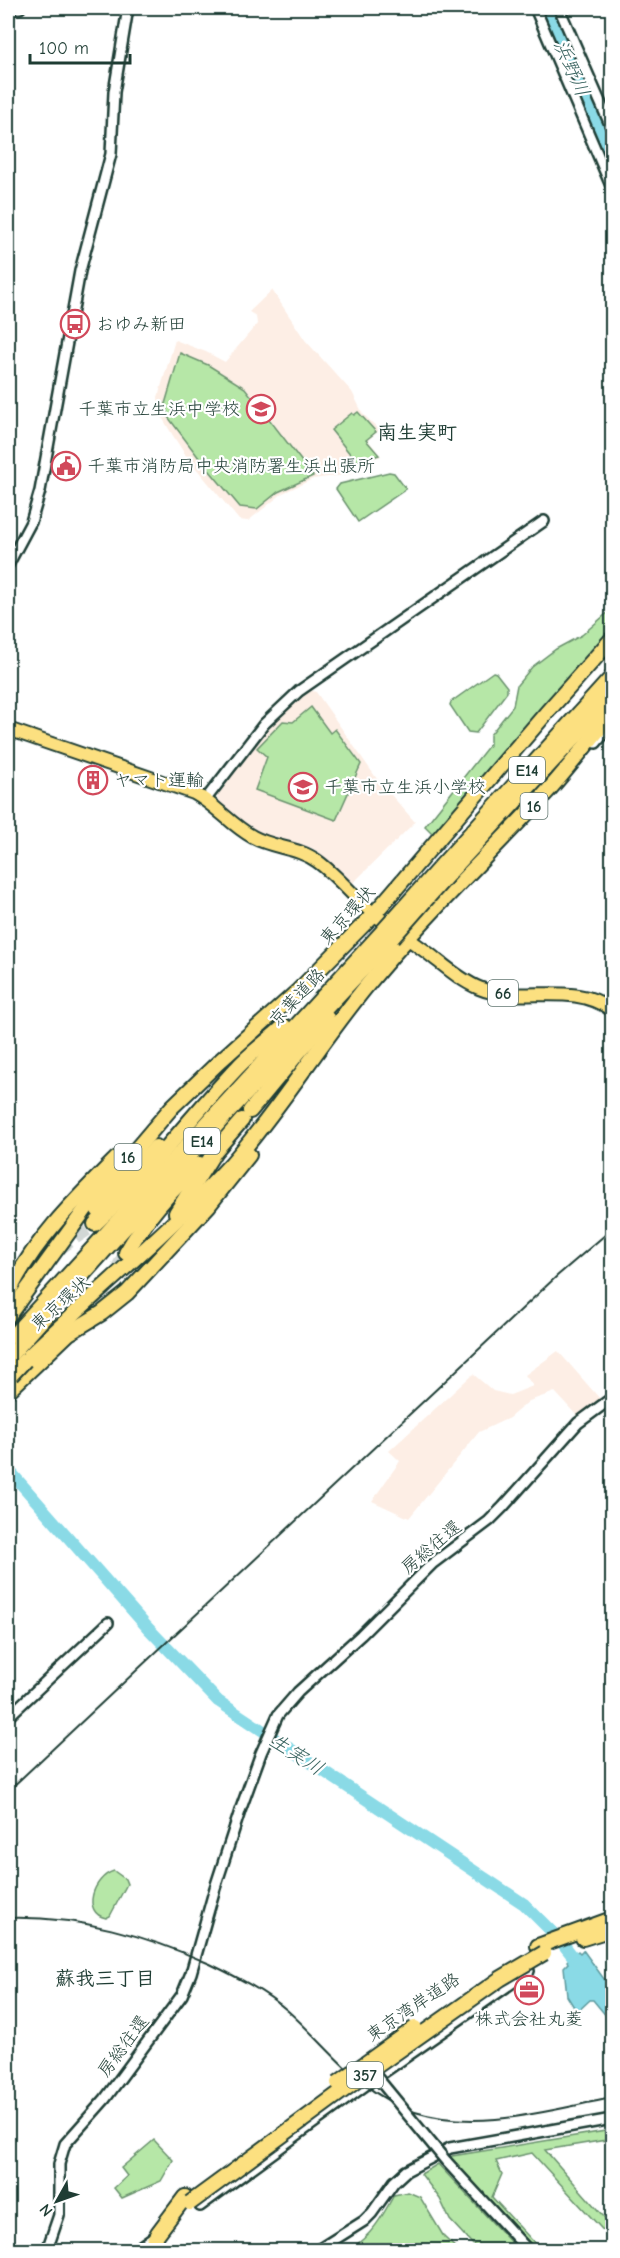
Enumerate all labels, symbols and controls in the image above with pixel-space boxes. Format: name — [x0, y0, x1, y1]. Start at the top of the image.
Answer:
scale bar — [30, 27, 130, 65]
water label: 浜野川 — [549, 36, 594, 100]
text: 100 m — [39, 38, 89, 59]
bus stop icon: おゆみ新田 — [59, 308, 91, 340]
place label: おゆみ新田 — [96, 314, 186, 335]
school or university icon: 千葉市立生浜中学校 — [245, 393, 277, 425]
place label: 千葉市立生浜中学校 — [78, 399, 240, 420]
district label: 南生実町 — [377, 421, 457, 444]
public building icon: 千葉市消防局中央消防署生浜出張所 — [50, 450, 82, 482]
place label: 千葉市消防局中央消防署生浜出張所 — [87, 456, 375, 477]
road number: E14 — [509, 757, 545, 783]
building icon: ヤマト運輸 — [77, 764, 109, 796]
place label: ヤマト運輸 — [114, 770, 204, 791]
school or university icon: 千葉市立生浜小学校 — [287, 771, 319, 803]
place label: 千葉市立生浜小学校 — [324, 777, 486, 798]
road number: 16 — [520, 793, 548, 819]
street label: 東京環状 — [315, 882, 379, 949]
street label: 京葉道路 — [265, 964, 330, 1031]
road number: 66 — [488, 980, 518, 1006]
road number: E14 — [184, 1128, 220, 1154]
road number: 16 — [114, 1144, 142, 1170]
street label: 東京環状 — [27, 1271, 94, 1335]
street label: 房総往還 — [397, 1516, 466, 1579]
water label: 生実川 — [265, 1728, 328, 1780]
district label: 蘇我三丁目 — [55, 1967, 155, 1990]
street label: 東京湾岸道路 — [363, 1969, 464, 2046]
office icon: 株式会社丸菱 — [513, 1974, 545, 2006]
place label: 株式会社丸菱 — [475, 2009, 583, 2030]
street label: 房総往還 — [93, 2011, 153, 2081]
road number: 357 — [347, 2062, 383, 2088]
north arrow — [27, 2171, 87, 2231]
text: N — [36, 2200, 57, 2220]

